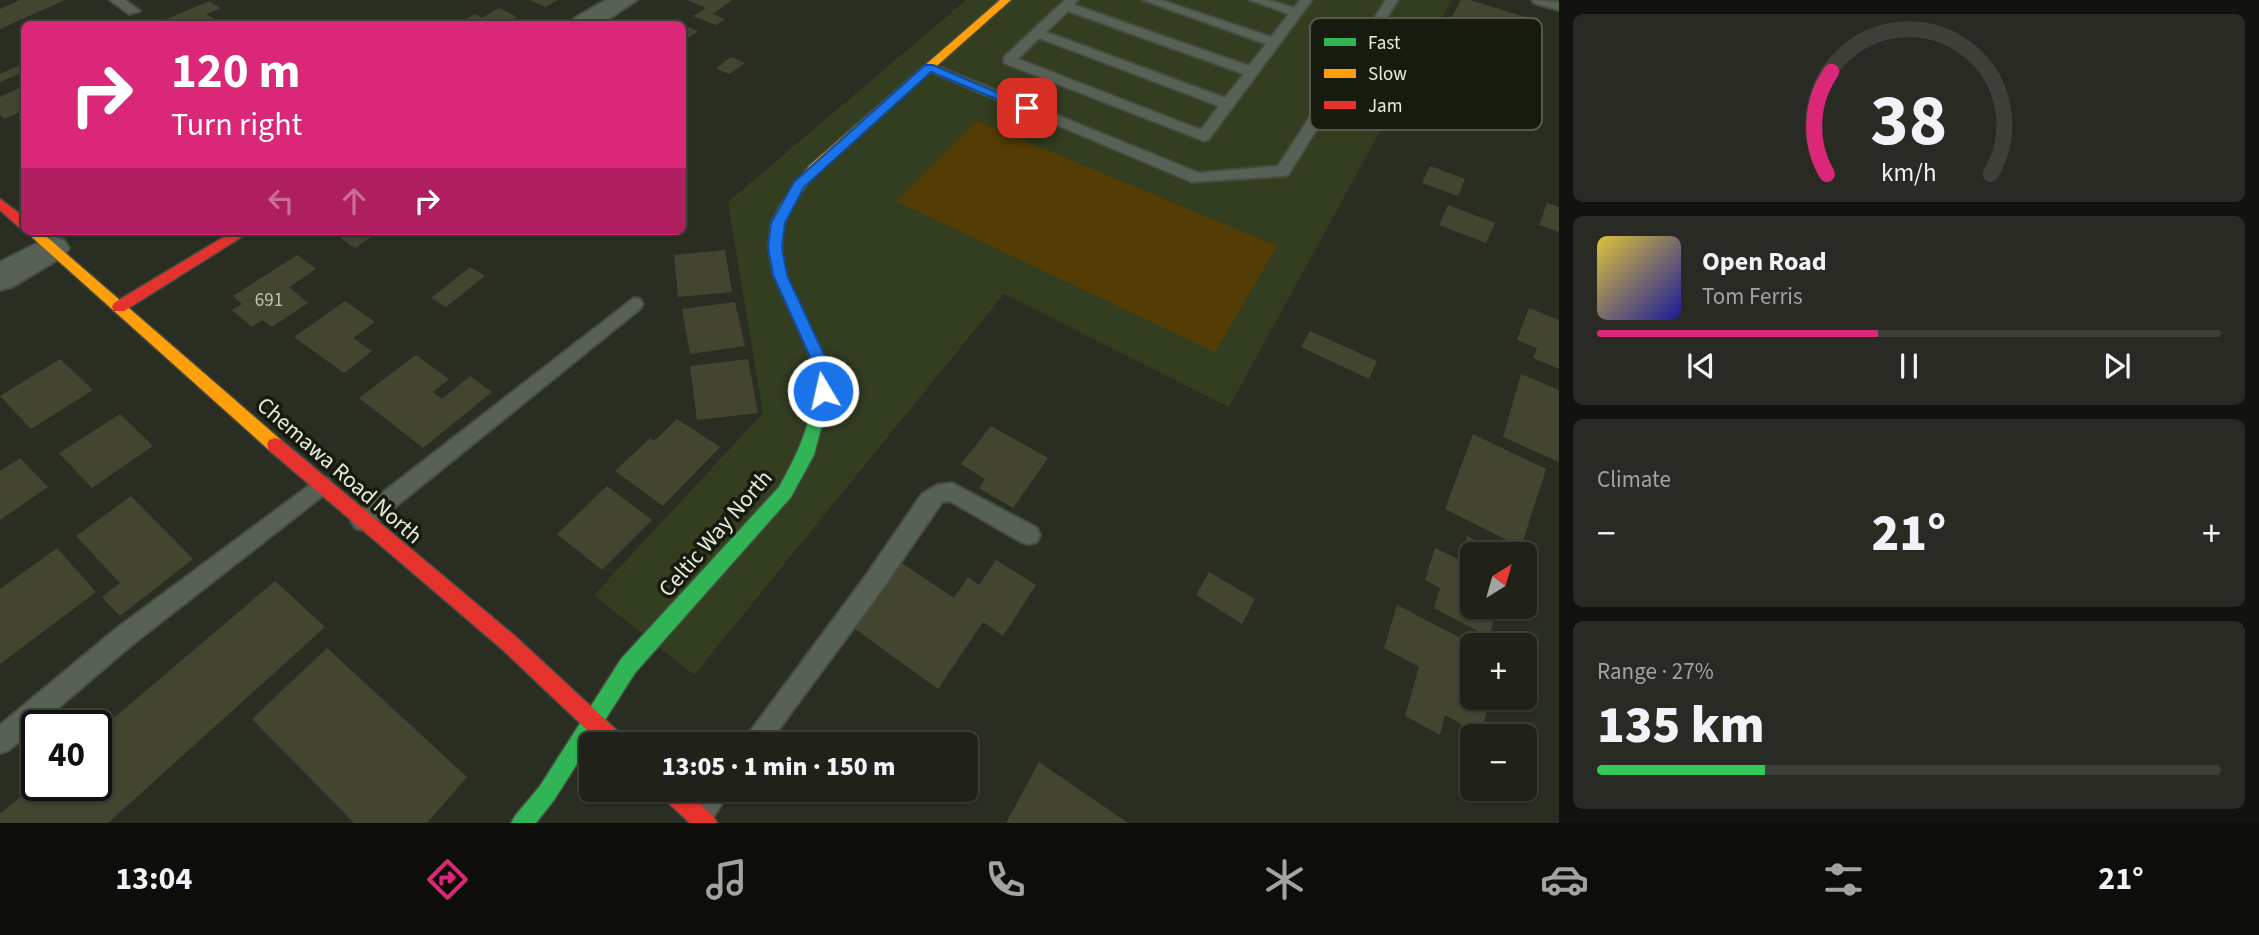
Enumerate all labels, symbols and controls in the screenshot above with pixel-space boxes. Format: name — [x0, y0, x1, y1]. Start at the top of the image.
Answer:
legend — [1310, 18, 1542, 130]
text: Fast — [1368, 30, 1401, 57]
text: 120 m — [171, 37, 300, 107]
icon: right — [56, 49, 147, 140]
text: Slow — [1368, 61, 1407, 88]
text: 38 — [1871, 70, 1947, 174]
pin — [997, 78, 1057, 138]
icon: arrive — [1008, 89, 1046, 127]
text: Jam — [1368, 93, 1402, 120]
text: Turn right — [171, 102, 302, 148]
text: km/h — [1881, 155, 1937, 191]
icon: left — [262, 182, 300, 220]
icon: ahead — [335, 182, 373, 220]
icon: right — [408, 182, 446, 220]
text: Open Road — [1702, 243, 1827, 280]
text: Tom Ferris — [1702, 280, 1803, 313]
house number: 691 — [255, 287, 283, 314]
icon: previous — [1682, 347, 1720, 385]
icon: pause — [1890, 347, 1928, 385]
icon: next — [2098, 347, 2136, 385]
position arrow — [786, 354, 860, 428]
street label: Chemawa Road North — [250, 389, 430, 552]
street label: Celtic Way North — [651, 462, 780, 604]
text: Climate — [1597, 463, 1671, 496]
text: 21° — [1872, 497, 1946, 571]
text: − — [1597, 507, 1616, 561]
text: + — [2202, 507, 2221, 561]
north arrow — [1460, 542, 1536, 620]
map controls — [1460, 542, 1537, 801]
button: + — [1460, 633, 1537, 710]
text: Range · 27% — [1597, 655, 1714, 688]
text: 135 km — [1597, 689, 1765, 763]
speed limit sign: 40 — [21, 710, 112, 801]
button: − — [1460, 724, 1537, 801]
text: 13:05 · 1 min · 150 m — [662, 748, 895, 785]
icon: directions — [423, 855, 472, 904]
icon: music — [702, 855, 751, 904]
icon: phone — [981, 855, 1030, 904]
icon: climate — [1260, 855, 1309, 904]
icon: car — [1540, 855, 1589, 904]
icon: filters — [1819, 855, 1868, 904]
text: 13:04 — [115, 856, 192, 902]
text: 21° — [2098, 856, 2144, 902]

